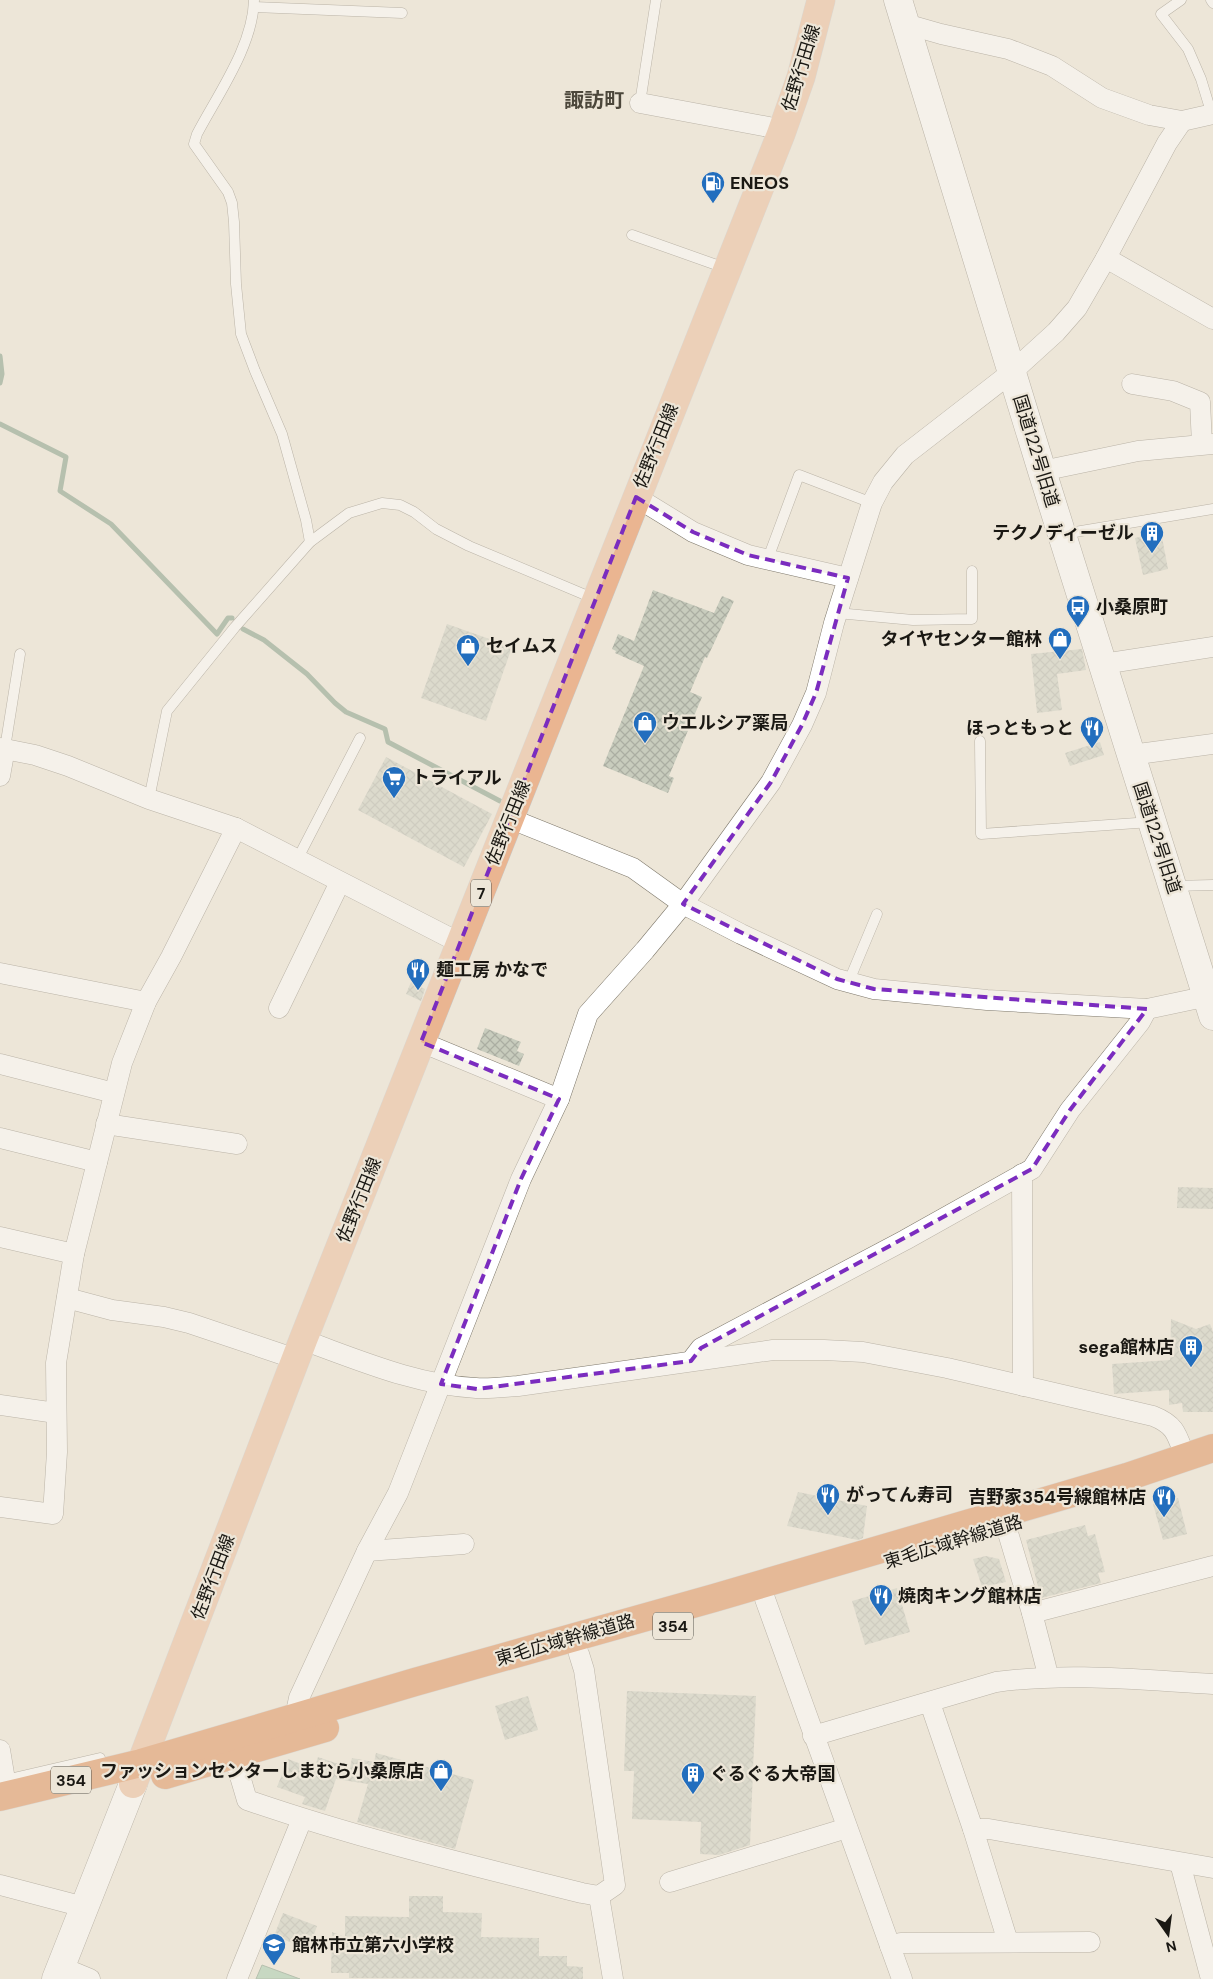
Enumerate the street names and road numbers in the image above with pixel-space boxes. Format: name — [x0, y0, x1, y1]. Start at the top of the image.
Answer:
street label: 佐野行田線 — [776, 21, 826, 115]
street label: 国道122号旧道 — [1008, 392, 1064, 510]
street label: 佐野行田線 — [628, 400, 684, 492]
street label: 佐野行田線 — [480, 777, 536, 869]
street label: 国道122号旧道 — [1128, 779, 1186, 897]
road number: 7 — [471, 880, 491, 906]
street label: 佐野行田線 — [331, 1154, 387, 1246]
street label: 東毛広域幹線道路 — [881, 1509, 1025, 1575]
street label: 佐野行田線 — [186, 1531, 240, 1623]
street label: 東毛広域幹線道路 — [492, 1609, 638, 1671]
road number: 354 — [653, 1612, 693, 1640]
road number: 354 — [51, 1766, 91, 1794]

